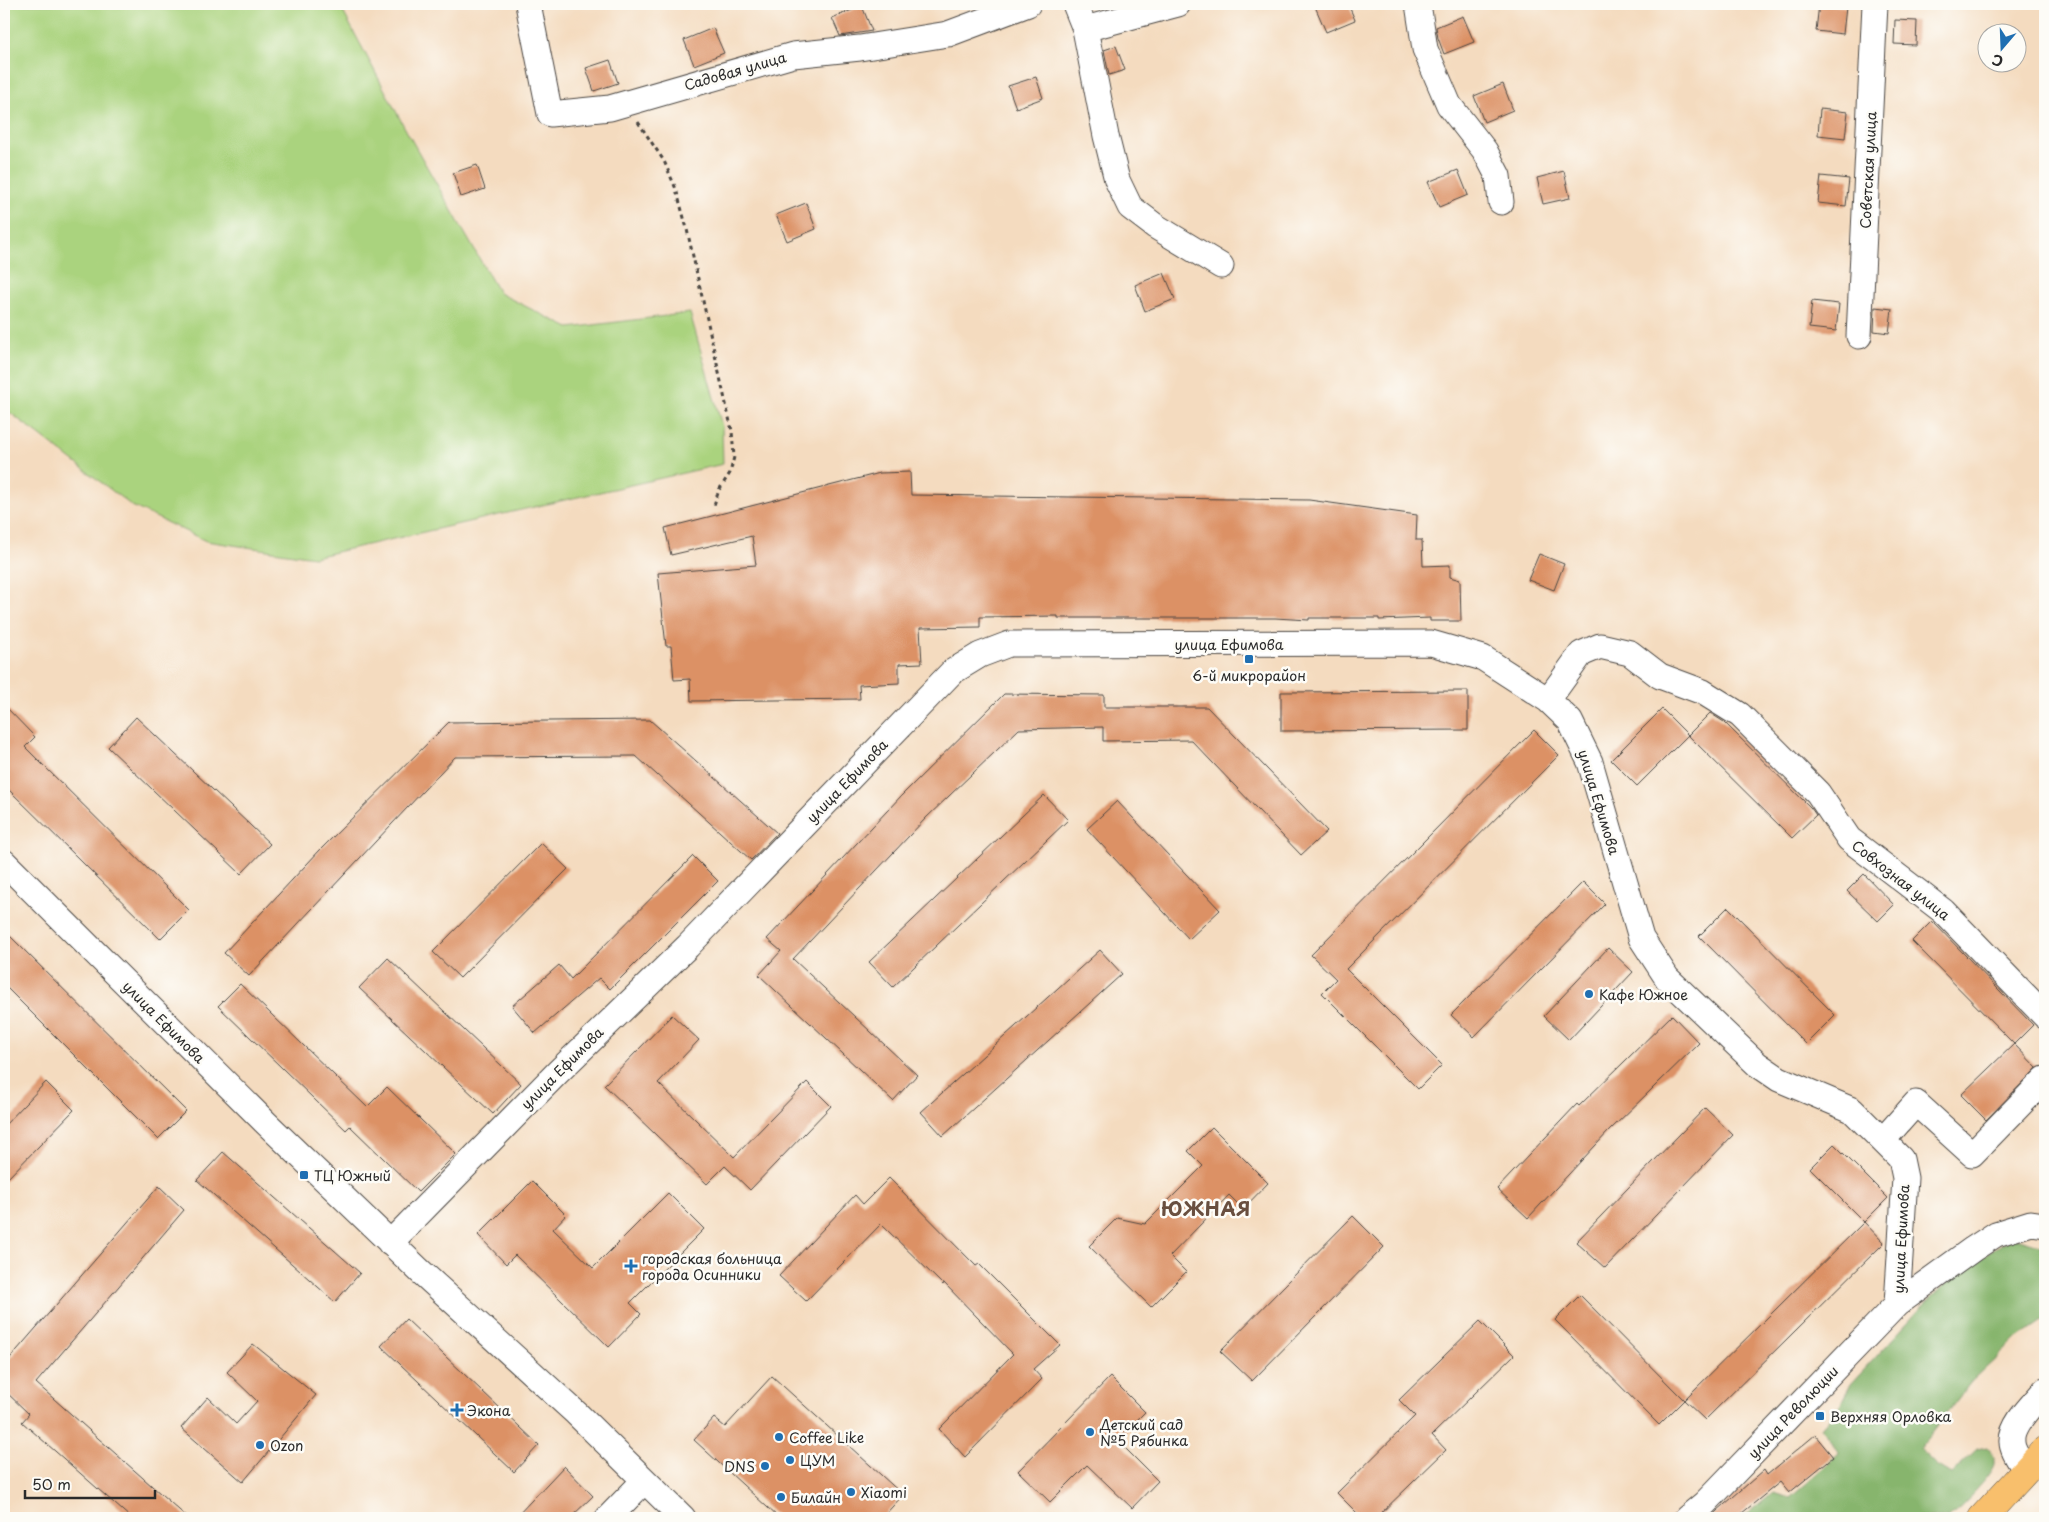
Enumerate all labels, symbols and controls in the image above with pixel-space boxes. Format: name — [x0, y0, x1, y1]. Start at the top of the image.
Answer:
north arrow — [1976, 22, 2026, 72]
street label: Садовая улица — [681, 46, 789, 96]
text: С — [1989, 49, 2006, 72]
street label: Советская улица — [1854, 111, 1882, 229]
street label: улица Ефимова — [1174, 634, 1284, 655]
marker: 6-й микрорайон — [1243, 653, 1255, 665]
place label: 6-й микрорайон — [1192, 665, 1306, 686]
street label: улица Ефимова — [802, 734, 893, 828]
street label: улица Ефимова — [1573, 747, 1625, 858]
street label: Совхозная улица — [1847, 835, 1955, 925]
street label: улица Ефимова — [118, 976, 210, 1068]
place label: Кафе Южное — [1599, 984, 1688, 1005]
marker: Кафе Южное — [1583, 988, 1595, 1000]
street label: улица Ефимова — [516, 1022, 608, 1114]
place label: ТЦ Южный — [314, 1165, 391, 1186]
marker: ТЦ Южный — [298, 1169, 310, 1181]
street label: улица Ефимова — [1888, 1184, 1914, 1294]
district label: ЮЖНАЯ — [1161, 1194, 1251, 1222]
place label: городская больница города Осинники — [642, 1248, 782, 1285]
marker: городская больница города Осинники — [624, 1259, 638, 1273]
street label: улица Революции — [1743, 1361, 1843, 1463]
place label: Экона — [467, 1400, 511, 1421]
marker: Экона — [451, 1404, 463, 1416]
place label: Верхняя Орловка — [1830, 1406, 1952, 1427]
marker: Верхняя Орловка — [1814, 1410, 1826, 1422]
place label: Детский сад №5 Рябинка — [1099, 1414, 1188, 1451]
marker: Детский сад №5 Рябинка — [1084, 1426, 1096, 1438]
place label: Coffee Like — [789, 1427, 864, 1448]
marker: Coffee Like — [773, 1431, 785, 1443]
place label: Ozon — [270, 1435, 303, 1456]
marker: Ozon — [254, 1439, 266, 1451]
place label: ЦУМ — [800, 1450, 835, 1471]
marker: ЦУМ — [784, 1454, 796, 1466]
place label: DNS — [724, 1456, 755, 1477]
marker: DNS — [759, 1460, 771, 1472]
scale bar — [25, 1467, 155, 1499]
text: 50 m — [32, 1472, 71, 1495]
place label: Xiaomi — [861, 1482, 907, 1503]
marker: Xiaomi — [845, 1486, 857, 1498]
place label: Билайн — [791, 1487, 841, 1508]
marker: Билайн — [775, 1491, 787, 1503]

